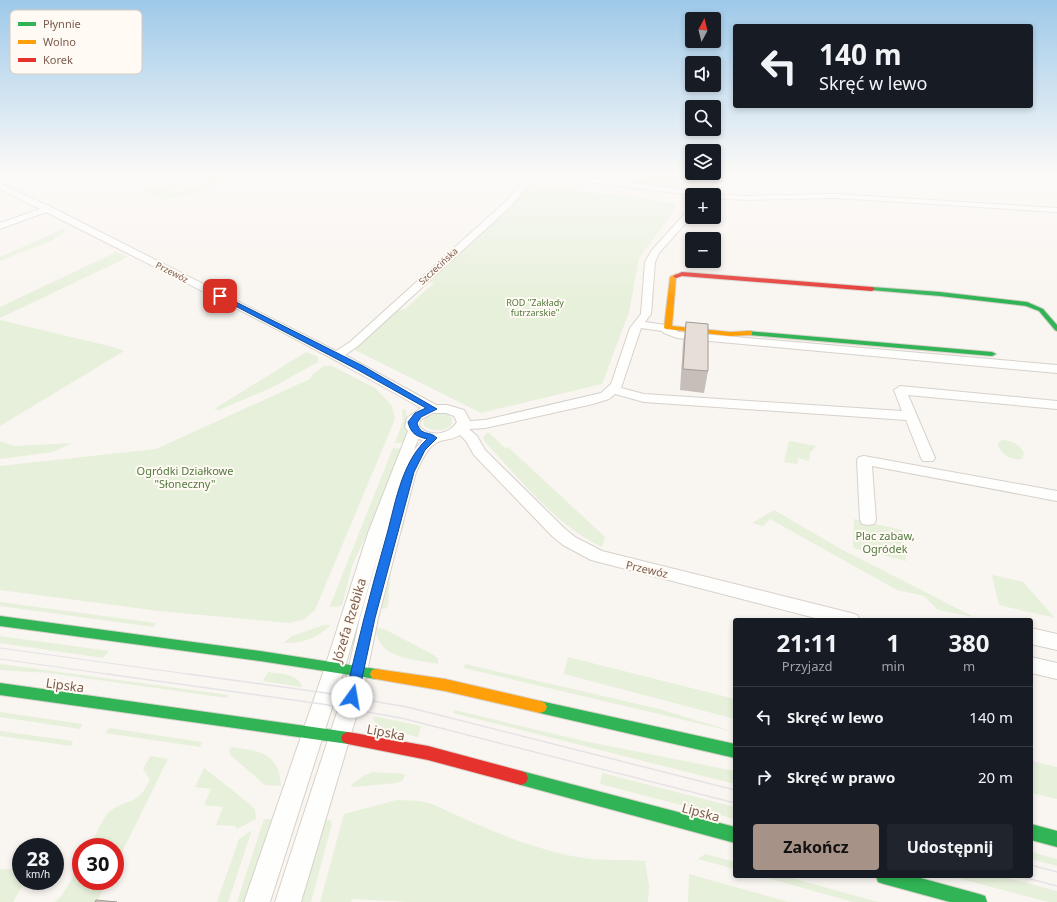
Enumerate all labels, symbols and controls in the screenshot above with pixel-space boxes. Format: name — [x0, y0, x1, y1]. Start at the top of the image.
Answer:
legend — [10, 10, 142, 74]
north arrow — [685, 12, 721, 48]
map controls — [685, 12, 721, 268]
text: Płynnie — [43, 16, 81, 31]
text: Wolno — [43, 34, 76, 49]
text: 140 m — [819, 35, 902, 73]
icon: left — [753, 40, 805, 92]
text: Korek — [43, 52, 73, 67]
button: sound — [685, 56, 721, 92]
text: Skręć w lewo — [819, 71, 927, 95]
button: search — [685, 100, 721, 136]
button: layers — [685, 144, 721, 180]
button: + — [685, 188, 721, 224]
button: − — [685, 232, 721, 268]
street label: Szczecińska — [416, 244, 460, 288]
street label: Przewóz — [153, 258, 191, 286]
pin — [203, 279, 237, 313]
icon: arrive — [209, 285, 231, 307]
park label: ROD "Zakłady futrzarskie" — [506, 296, 564, 319]
park label: Ogródki Działkowe "Słoneczny" — [137, 463, 233, 491]
park label: Plac zabaw, Ogródek — [855, 528, 915, 556]
street label: Przewóz — [625, 557, 669, 581]
street label: Józefa Rzebika — [327, 576, 370, 666]
text: 21:11 — [776, 626, 838, 659]
text: 1 — [886, 626, 900, 659]
text: 380 — [948, 626, 990, 659]
text: Przyjazd — [782, 657, 833, 675]
text: min — [881, 657, 905, 675]
text: m — [963, 657, 975, 675]
street label: Lipska — [45, 673, 85, 697]
position arrow — [331, 676, 373, 718]
icon: left — [753, 706, 775, 728]
text: Skręć w lewo — [787, 707, 884, 727]
text: 140 m — [969, 707, 1013, 727]
street label: Lipska — [365, 719, 407, 745]
icon: right — [753, 766, 775, 788]
text: Skręć w prawo — [787, 767, 895, 787]
text: 20 m — [978, 767, 1013, 787]
street label: Lipska — [680, 798, 722, 826]
button: Zakończ — [753, 824, 879, 870]
button: Udostępnij — [887, 824, 1013, 870]
speed limit sign: 30 — [72, 838, 124, 890]
text: 28 — [27, 845, 49, 872]
text: km/h — [26, 867, 50, 881]

